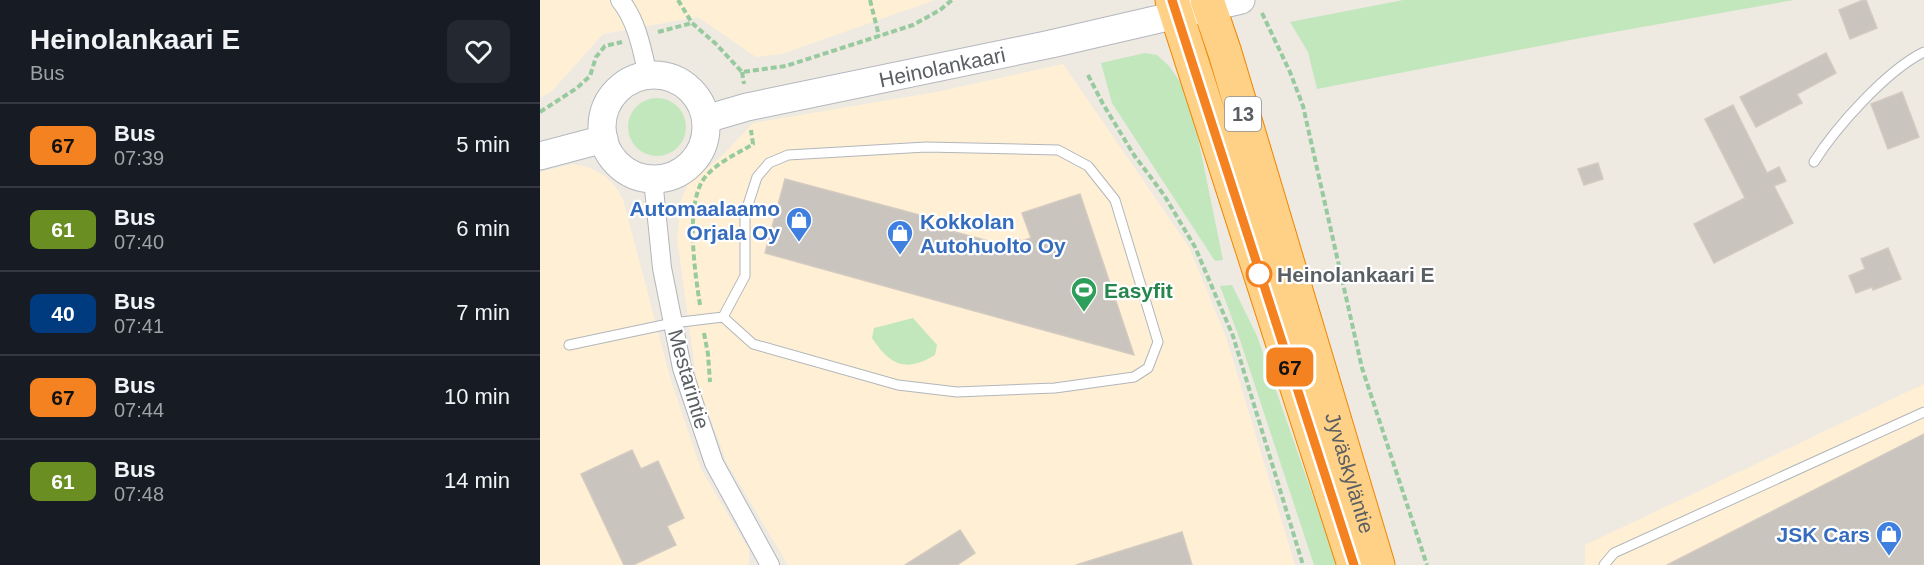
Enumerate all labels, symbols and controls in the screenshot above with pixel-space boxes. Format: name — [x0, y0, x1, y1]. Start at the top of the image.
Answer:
button: heart — [447, 20, 510, 83]
text: Heinolankaari E — [30, 24, 240, 55]
street label: Heinolankaari — [877, 42, 1007, 91]
text: Bus — [30, 62, 64, 84]
road number: 13 — [1225, 97, 1261, 131]
text: Bus — [114, 121, 156, 146]
text: 5 min — [456, 132, 510, 157]
text: 67 — [51, 134, 75, 157]
text: 07:39 — [114, 147, 164, 169]
place label: Automaalaamo Orjala Oy — [629, 197, 780, 244]
text: Bus — [114, 205, 156, 230]
shop icon: Automaalaamo Orjala Oy — [784, 205, 814, 243]
place label: Kokkolan Autohuolto Oy — [920, 210, 1066, 257]
text: 6 min — [456, 216, 510, 241]
text: 61 — [51, 218, 75, 241]
shop icon: Kokkolan Autohuolto Oy — [885, 218, 915, 256]
text: 07:40 — [114, 231, 164, 253]
marker: Heinolankaari E — [1246, 261, 1272, 287]
place label: Heinolankaari E — [1277, 263, 1435, 286]
sports icon: Easyfit — [1069, 275, 1099, 313]
place label: Easyfit — [1104, 279, 1173, 302]
text: Bus — [114, 289, 156, 314]
text: 7 min — [456, 300, 510, 325]
text: 40 — [51, 302, 75, 325]
text: 07:41 — [114, 315, 164, 337]
street label: Mestarintie — [664, 326, 714, 432]
line badge: 67 — [1263, 348, 1317, 386]
text: 67 — [1278, 356, 1302, 379]
text: Bus — [114, 373, 156, 398]
text: 10 min — [444, 384, 510, 409]
text: 67 — [51, 386, 75, 409]
text: 07:44 — [114, 399, 164, 421]
street label: Jyväskyläntie — [1322, 410, 1379, 536]
text: Bus — [114, 457, 156, 482]
text: 14 min — [444, 468, 510, 493]
text: 61 — [51, 470, 75, 493]
text: 07:48 — [114, 483, 164, 505]
shop icon: JSK Cars — [1874, 519, 1904, 557]
place label: JSK Cars — [1777, 523, 1870, 546]

